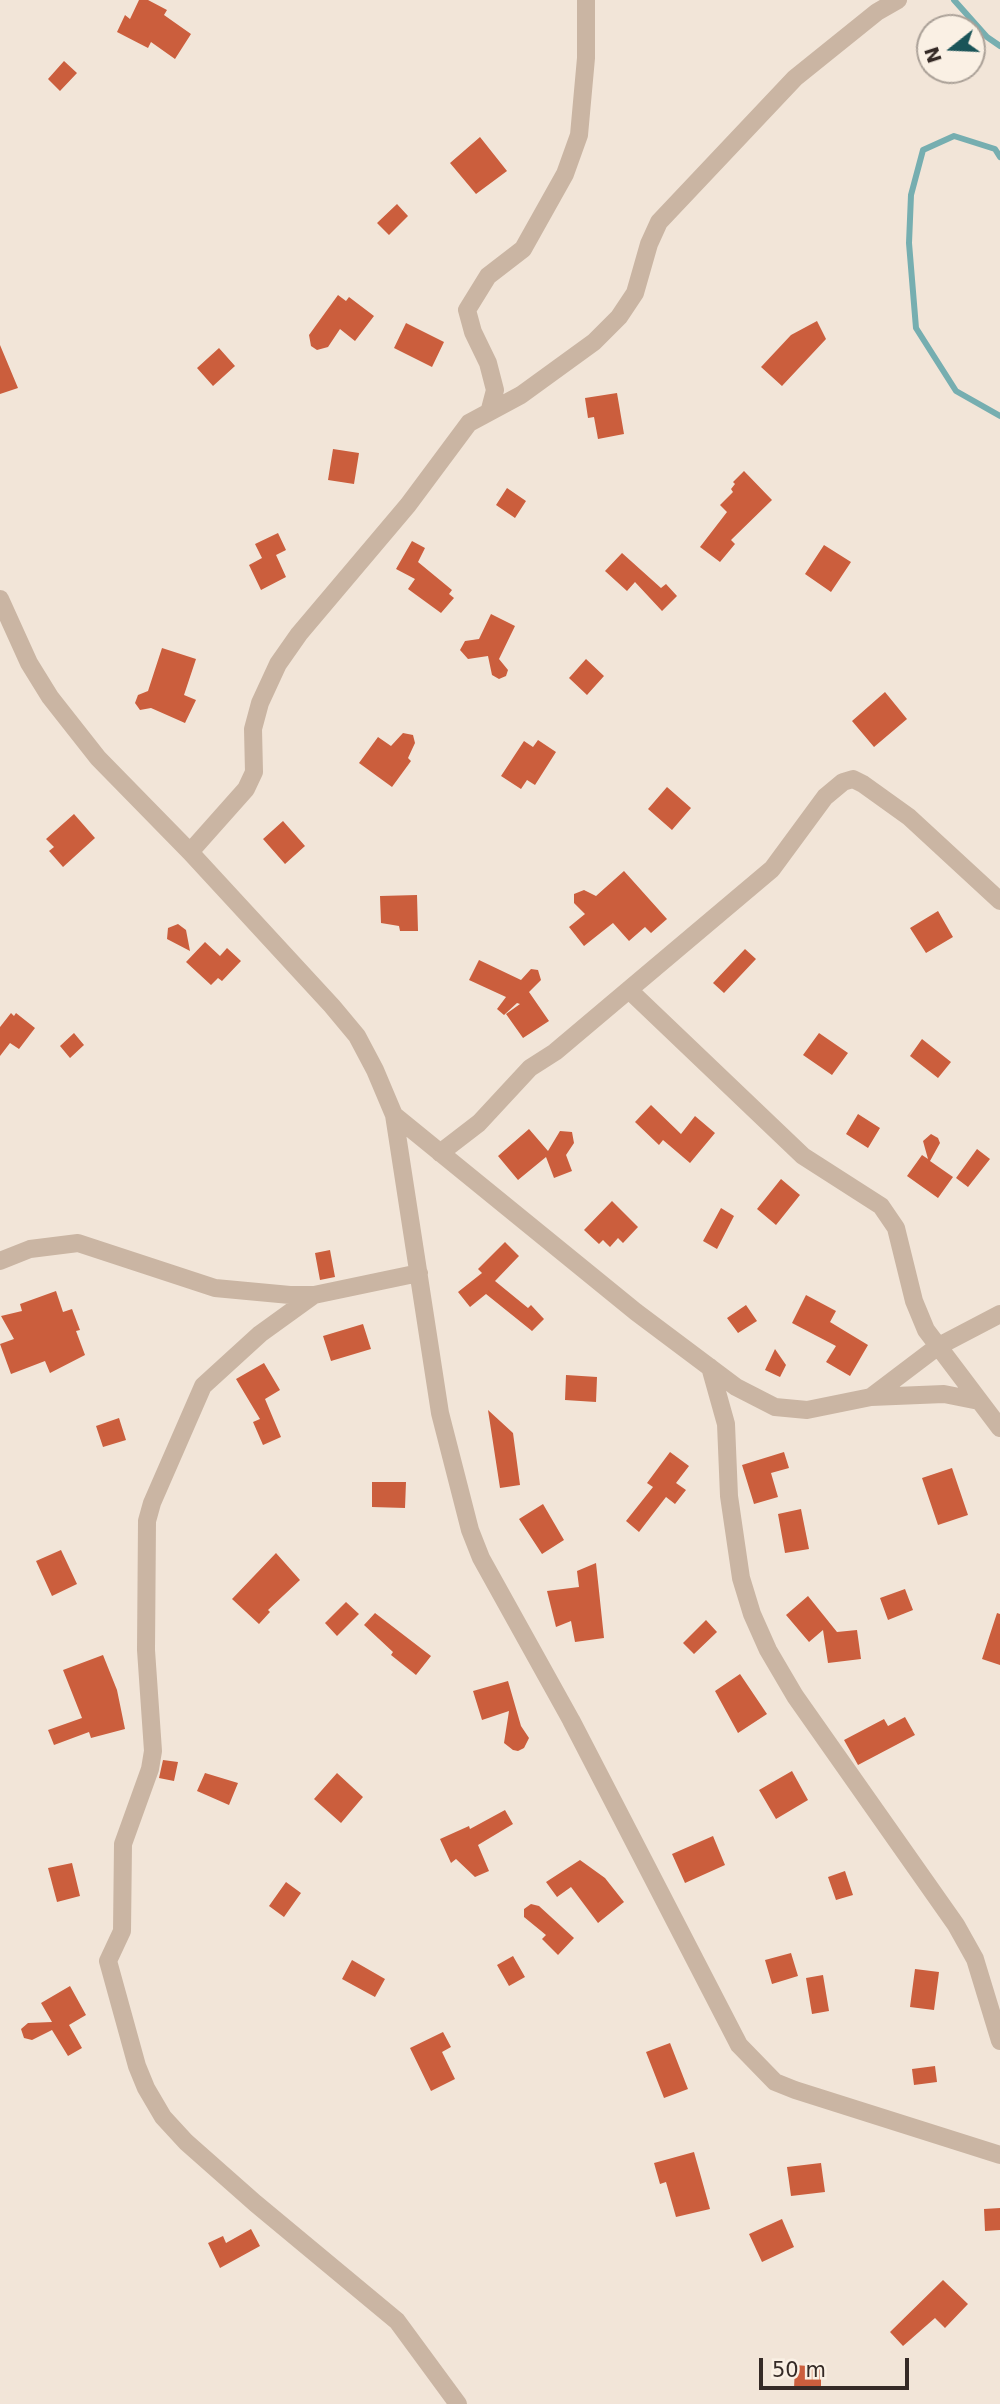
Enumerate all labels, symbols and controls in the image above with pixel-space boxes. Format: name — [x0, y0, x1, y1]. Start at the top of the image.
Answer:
north arrow — [916, 14, 986, 84]
text: N — [920, 44, 946, 66]
scale bar — [762, 2344, 912, 2388]
text: 50 m — [772, 2358, 826, 2382]

